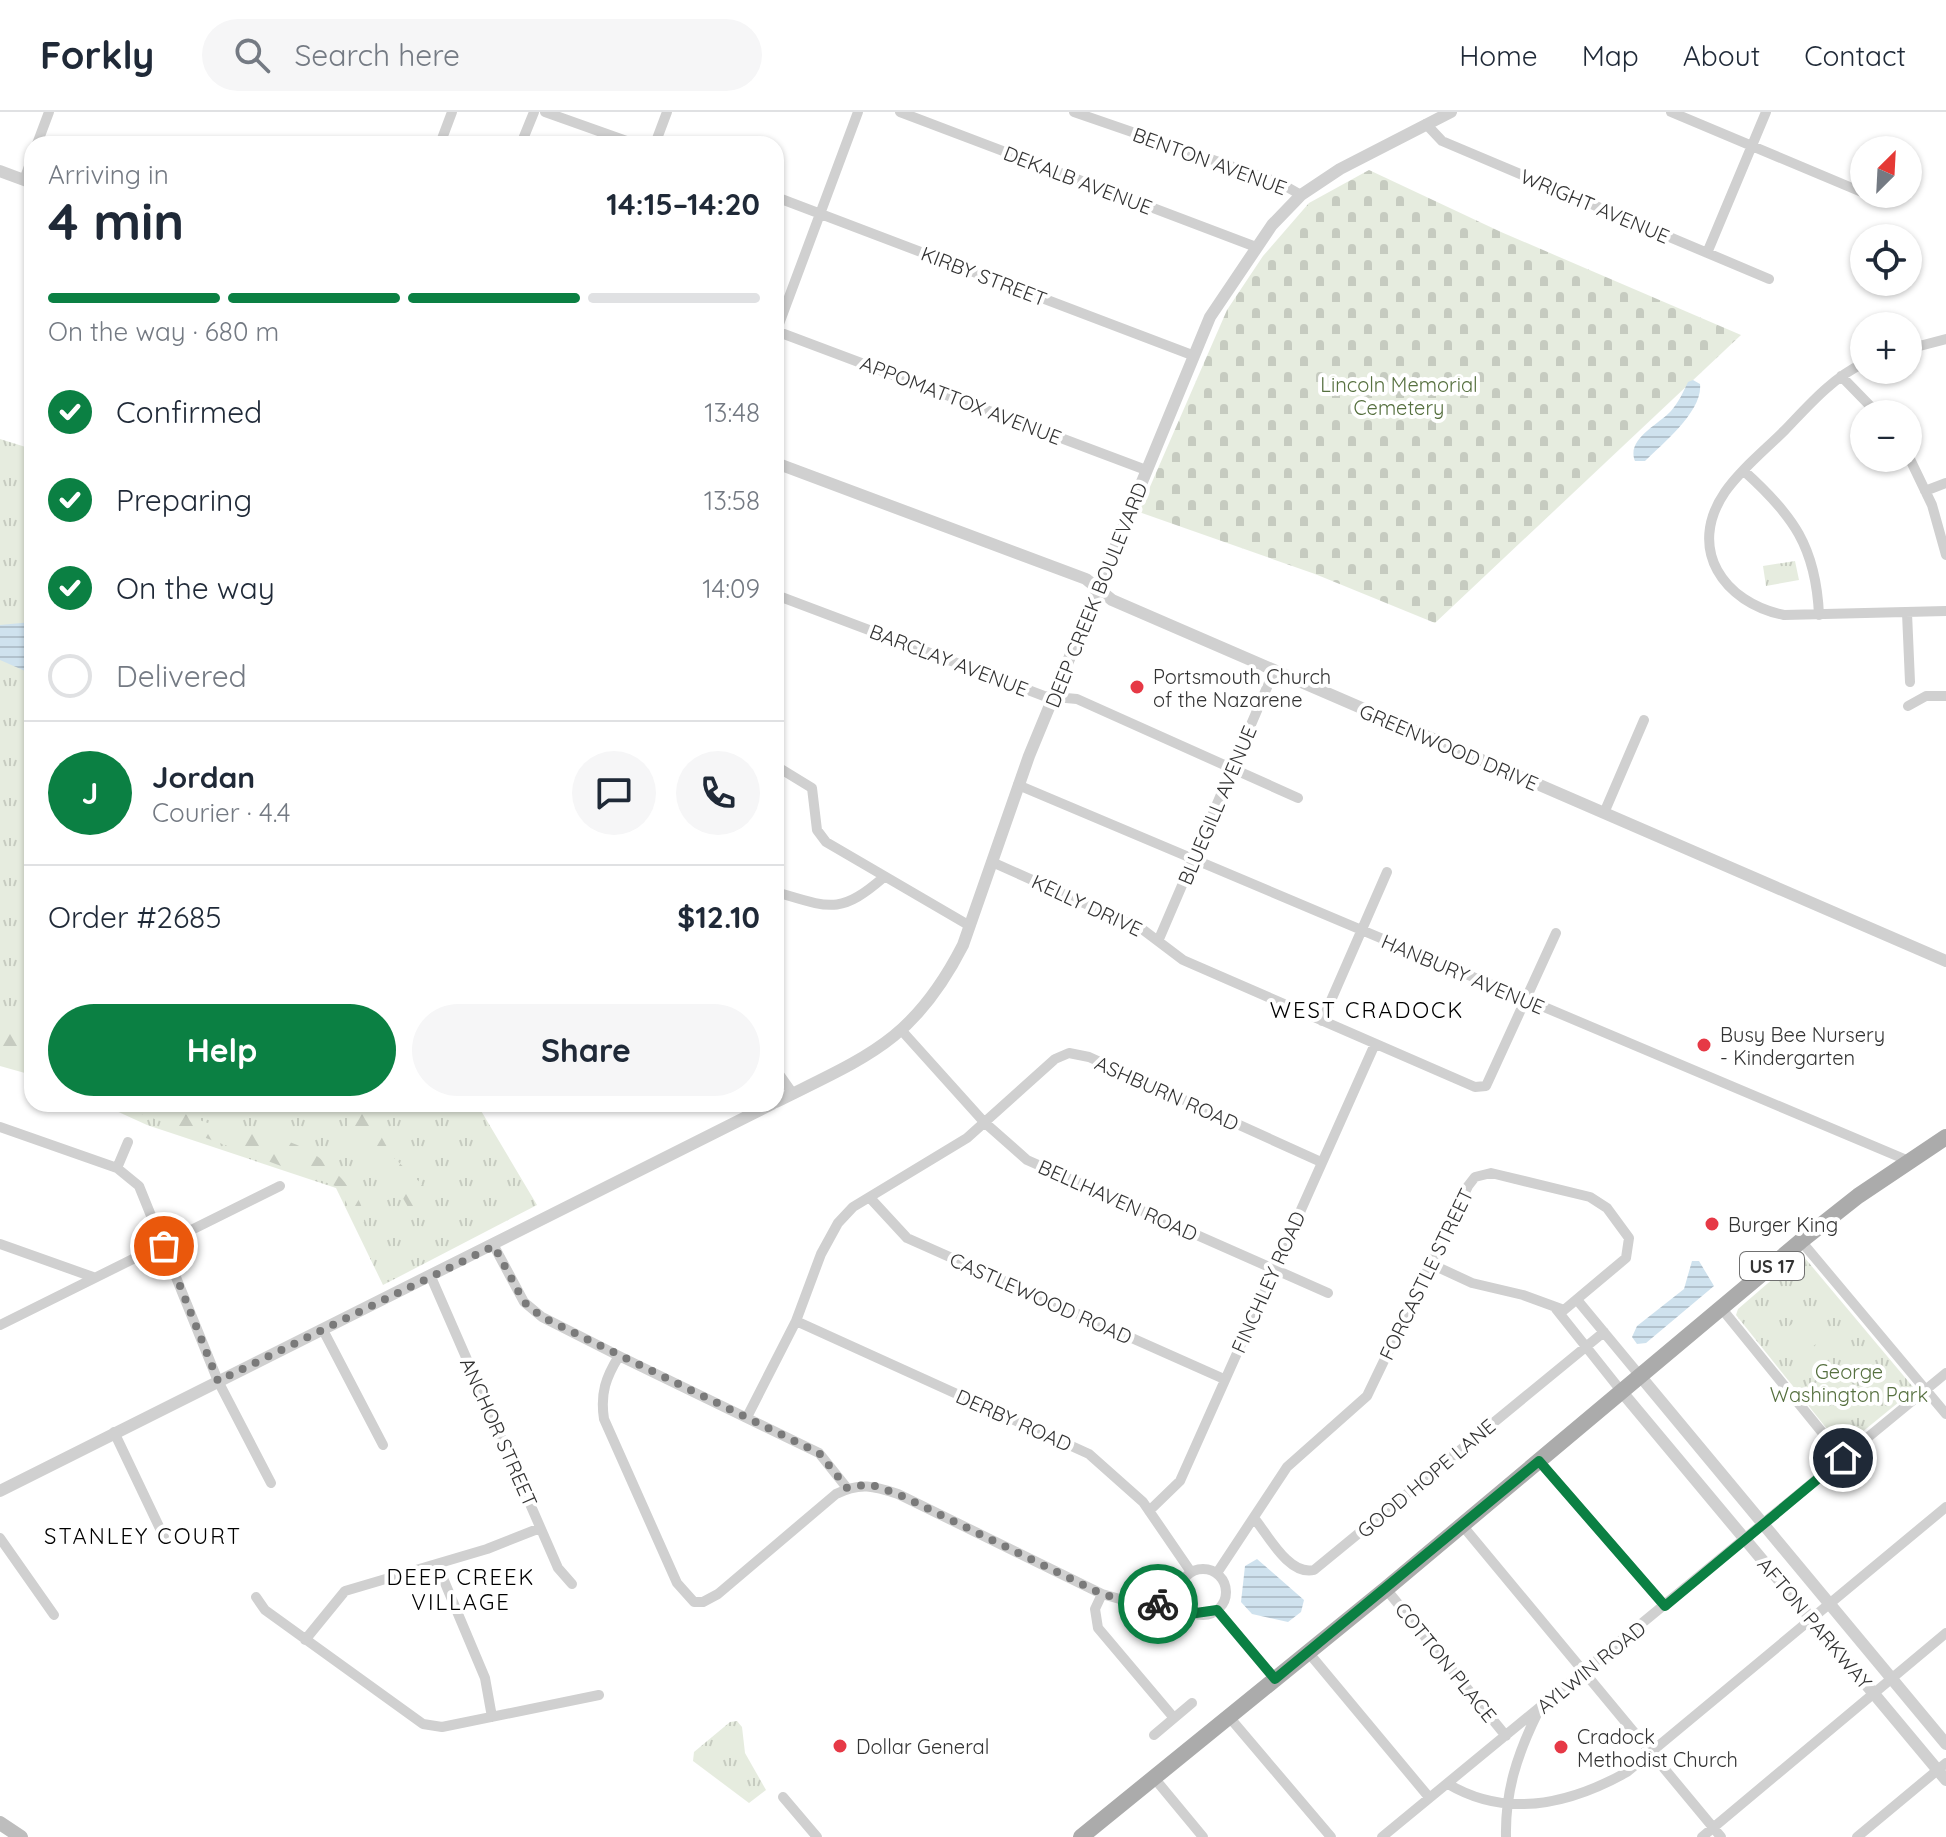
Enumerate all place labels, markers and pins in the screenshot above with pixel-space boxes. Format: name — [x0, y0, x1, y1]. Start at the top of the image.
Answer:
place label: Portsmouth Church of the Nazarene — [1153, 664, 1331, 712]
marker: Portsmouth Church of the Nazarene — [1128, 678, 1146, 696]
place label: Busy Bee Nursery - Kindergarten — [1720, 1022, 1885, 1070]
marker: Busy Bee Nursery - Kindergarten — [1695, 1036, 1713, 1054]
pin — [130, 1212, 198, 1280]
place label: Burger King — [1728, 1212, 1838, 1237]
marker: Burger King — [1703, 1215, 1721, 1233]
pin — [1809, 1424, 1877, 1492]
place label: Cradock Methodist Church — [1577, 1724, 1738, 1772]
place label: Dollar General — [856, 1734, 989, 1759]
marker: Dollar General — [831, 1737, 849, 1755]
marker: Cradock Methodist Church — [1552, 1738, 1570, 1756]

